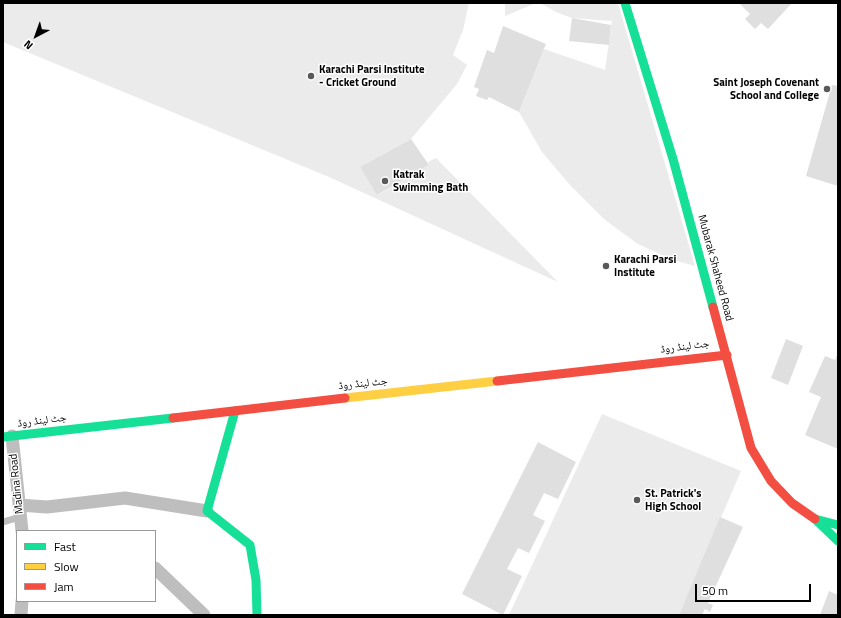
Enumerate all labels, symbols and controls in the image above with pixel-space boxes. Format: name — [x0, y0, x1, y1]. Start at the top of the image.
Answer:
north arrow — [16, 16, 56, 56]
text: N — [20, 37, 36, 54]
place label: Karachi Parsi Institute - Cricket Ground — [319, 63, 425, 89]
marker: Karachi Parsi Institute - Cricket Ground — [306, 71, 316, 81]
place label: Saint Joseph Covenant School and College — [713, 76, 819, 102]
marker: Saint Joseph Covenant School and College — [822, 84, 832, 94]
place label: Katrak Swimming Bath — [393, 168, 468, 194]
marker: Katrak Swimming Bath — [380, 176, 390, 186]
street label: Mubarak Shaheed Road — [694, 213, 736, 323]
place label: Karachi Parsi Institute — [614, 253, 676, 279]
marker: Karachi Parsi Institute — [601, 261, 611, 271]
street label: جٹ لینڈ روڈ — [660, 337, 710, 357]
street label: جٹ لینڈ روڈ — [338, 375, 388, 393]
street label: جٹ لینڈ روڈ — [17, 411, 67, 431]
street label: Madina Road — [7, 453, 27, 515]
place label: St. Patrick's High School — [645, 487, 702, 513]
marker: St. Patrick's High School — [632, 495, 642, 505]
legend — [16, 530, 156, 602]
text: Fast — [54, 537, 76, 556]
text: Slow — [54, 557, 79, 576]
scale bar — [697, 576, 813, 602]
text: Jam — [54, 577, 74, 596]
text: 50 m — [702, 581, 728, 600]

